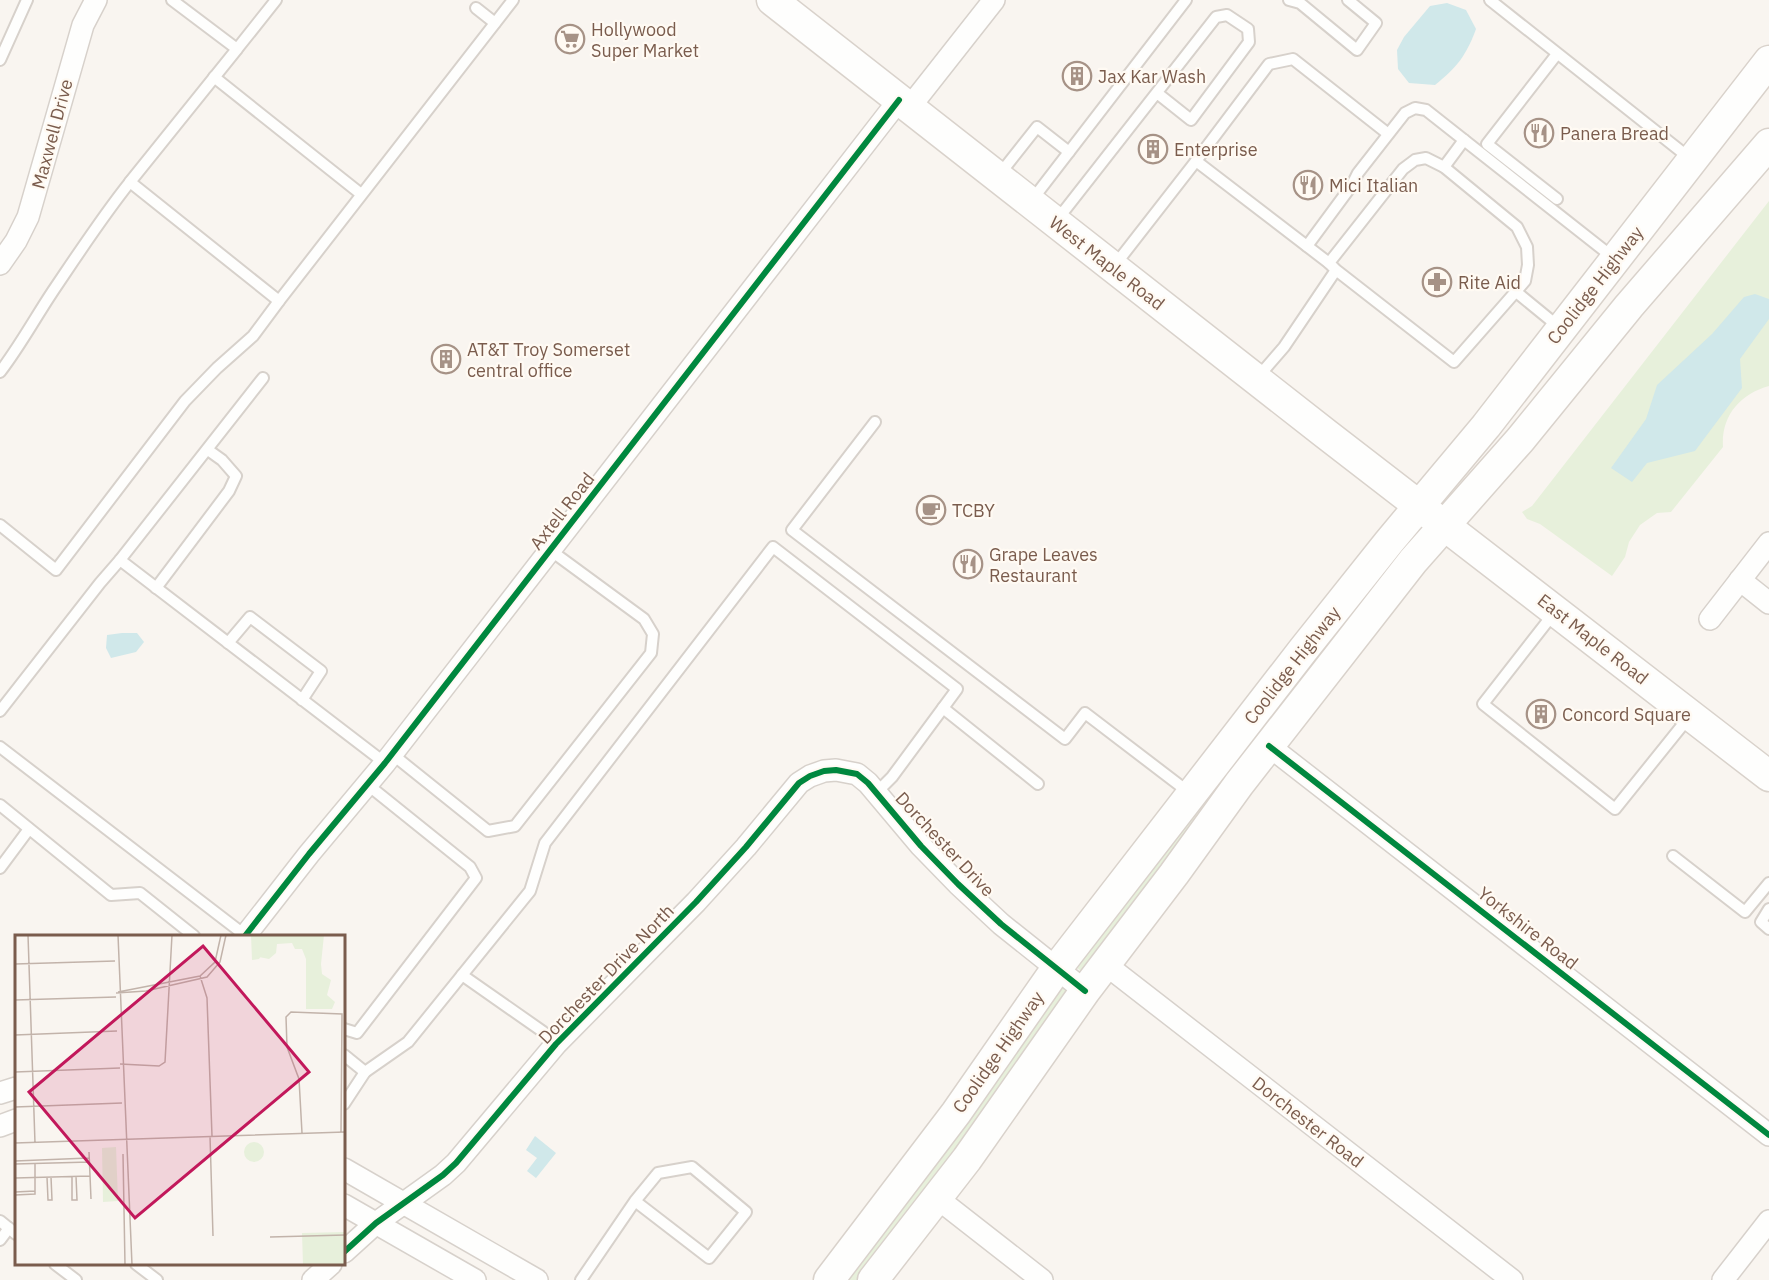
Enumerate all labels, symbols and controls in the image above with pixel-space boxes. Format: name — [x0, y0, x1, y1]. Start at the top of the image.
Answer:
place label: Hollywood Super Market — [591, 18, 699, 62]
supermarket icon: Hollywood Super Market — [554, 23, 586, 55]
building icon: Jax Kar Wash — [1061, 60, 1093, 92]
place label: Jax Kar Wash — [1098, 65, 1206, 88]
street label: Maxwell Drive — [26, 76, 78, 191]
restaurant icon: Panera Bread — [1523, 117, 1555, 149]
place label: Panera Bread — [1560, 122, 1669, 145]
building icon: Enterprise — [1137, 133, 1169, 165]
place label: Enterprise — [1174, 138, 1258, 161]
restaurant icon: Mici Italian — [1292, 169, 1324, 201]
place label: Mici Italian — [1329, 174, 1418, 197]
street label: West Maple Road — [1045, 211, 1169, 315]
street label: Coolidge Highway — [1542, 221, 1648, 349]
pharmacy icon: Rite Aid — [1421, 266, 1453, 298]
place label: Rite Aid — [1458, 271, 1521, 294]
place label: AT&T Troy Somerset central office — [467, 338, 630, 382]
building icon: AT&T Troy Somerset central office — [430, 343, 462, 375]
street label: Axtell Road — [525, 468, 599, 554]
cafe icon: TCBY — [915, 494, 947, 526]
place label: TCBY — [952, 499, 995, 522]
place label: Grape Leaves Restaurant — [989, 543, 1098, 587]
restaurant icon: Grape Leaves Restaurant — [952, 548, 984, 580]
street label: East Maple Road — [1533, 589, 1653, 689]
street label: Coolidge Highway — [1239, 601, 1345, 729]
building icon: Concord Square — [1525, 698, 1557, 730]
place label: Concord Square — [1562, 703, 1691, 726]
street label: Dorchester Drive — [890, 787, 1000, 901]
street label: Yorkshire Road — [1473, 882, 1583, 974]
street label: Dorchester Drive North — [533, 899, 679, 1049]
inset map — [15, 935, 345, 1265]
street label: Coolidge Highway — [947, 987, 1049, 1117]
street label: Dorchester Road — [1248, 1071, 1368, 1173]

